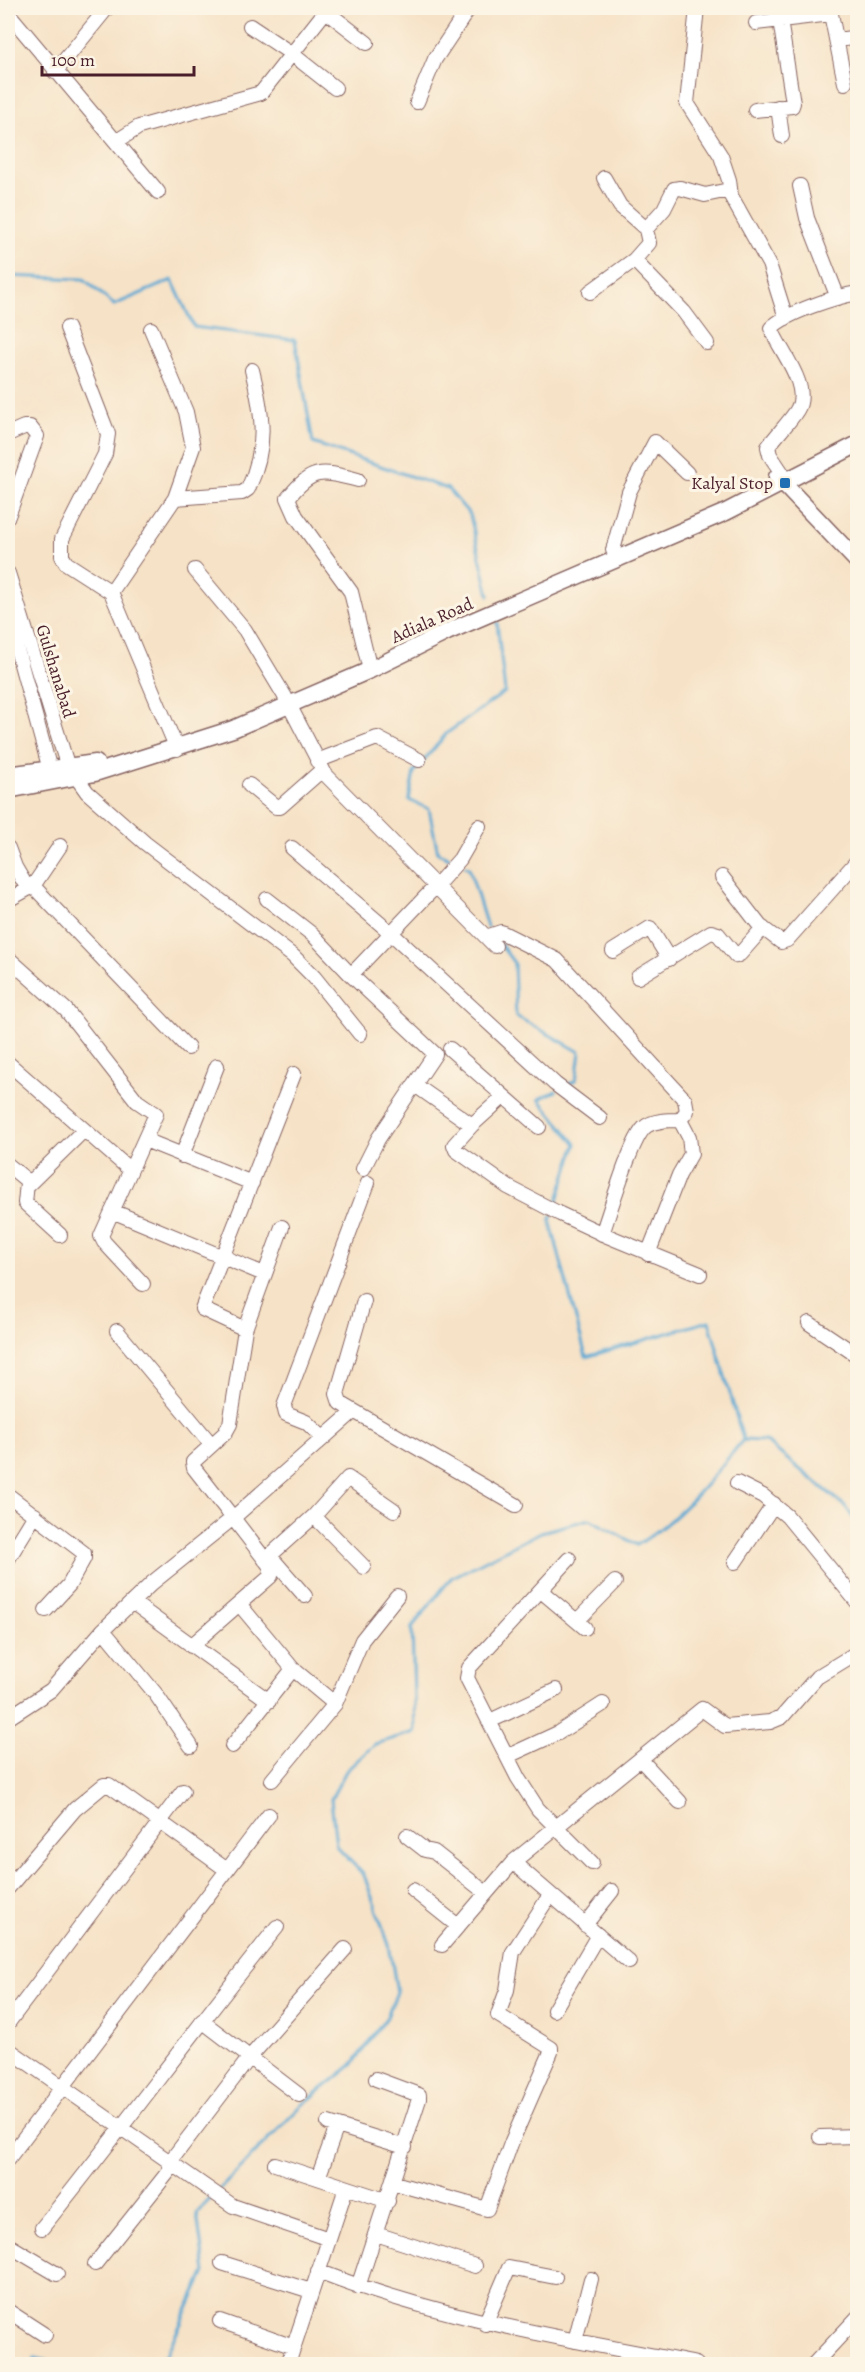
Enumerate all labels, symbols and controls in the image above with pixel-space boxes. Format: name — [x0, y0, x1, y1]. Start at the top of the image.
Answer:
scale bar — [42, 39, 194, 77]
text: 100 m — [51, 48, 95, 72]
place label: Kalyal Stop — [691, 471, 773, 495]
marker: Kalyal Stop — [778, 476, 792, 490]
street label: Adiala Road — [386, 591, 477, 649]
street label: Gulshanabad — [30, 621, 82, 721]

